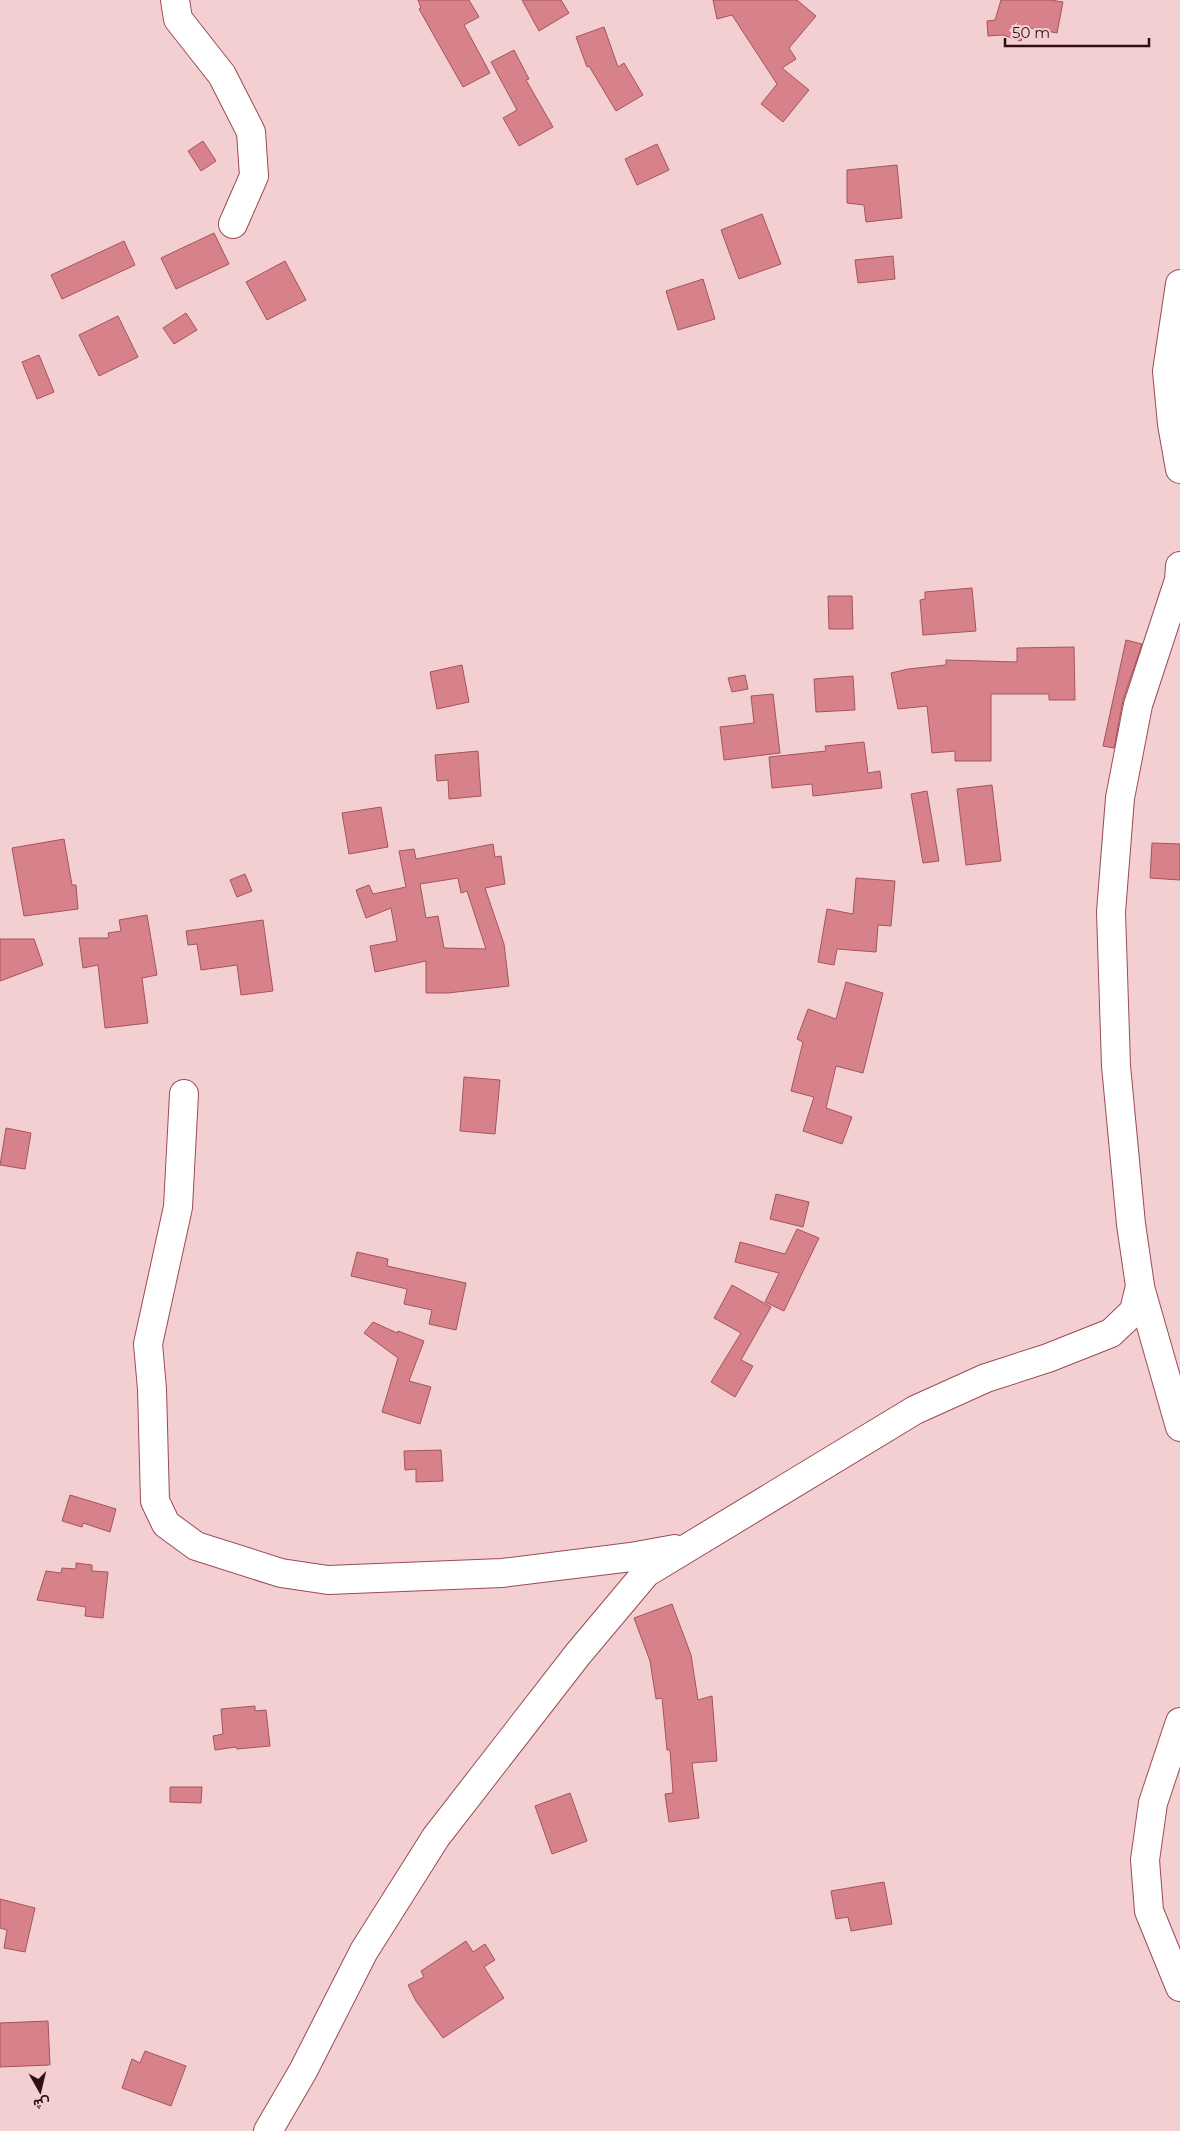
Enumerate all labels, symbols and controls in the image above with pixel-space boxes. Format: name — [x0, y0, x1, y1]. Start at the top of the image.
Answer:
scale bar — [1005, 15, 1149, 47]
text: 50 m — [1012, 23, 1050, 42]
north arrow — [15, 2066, 65, 2116]
text: ش — [32, 2094, 51, 2114]

